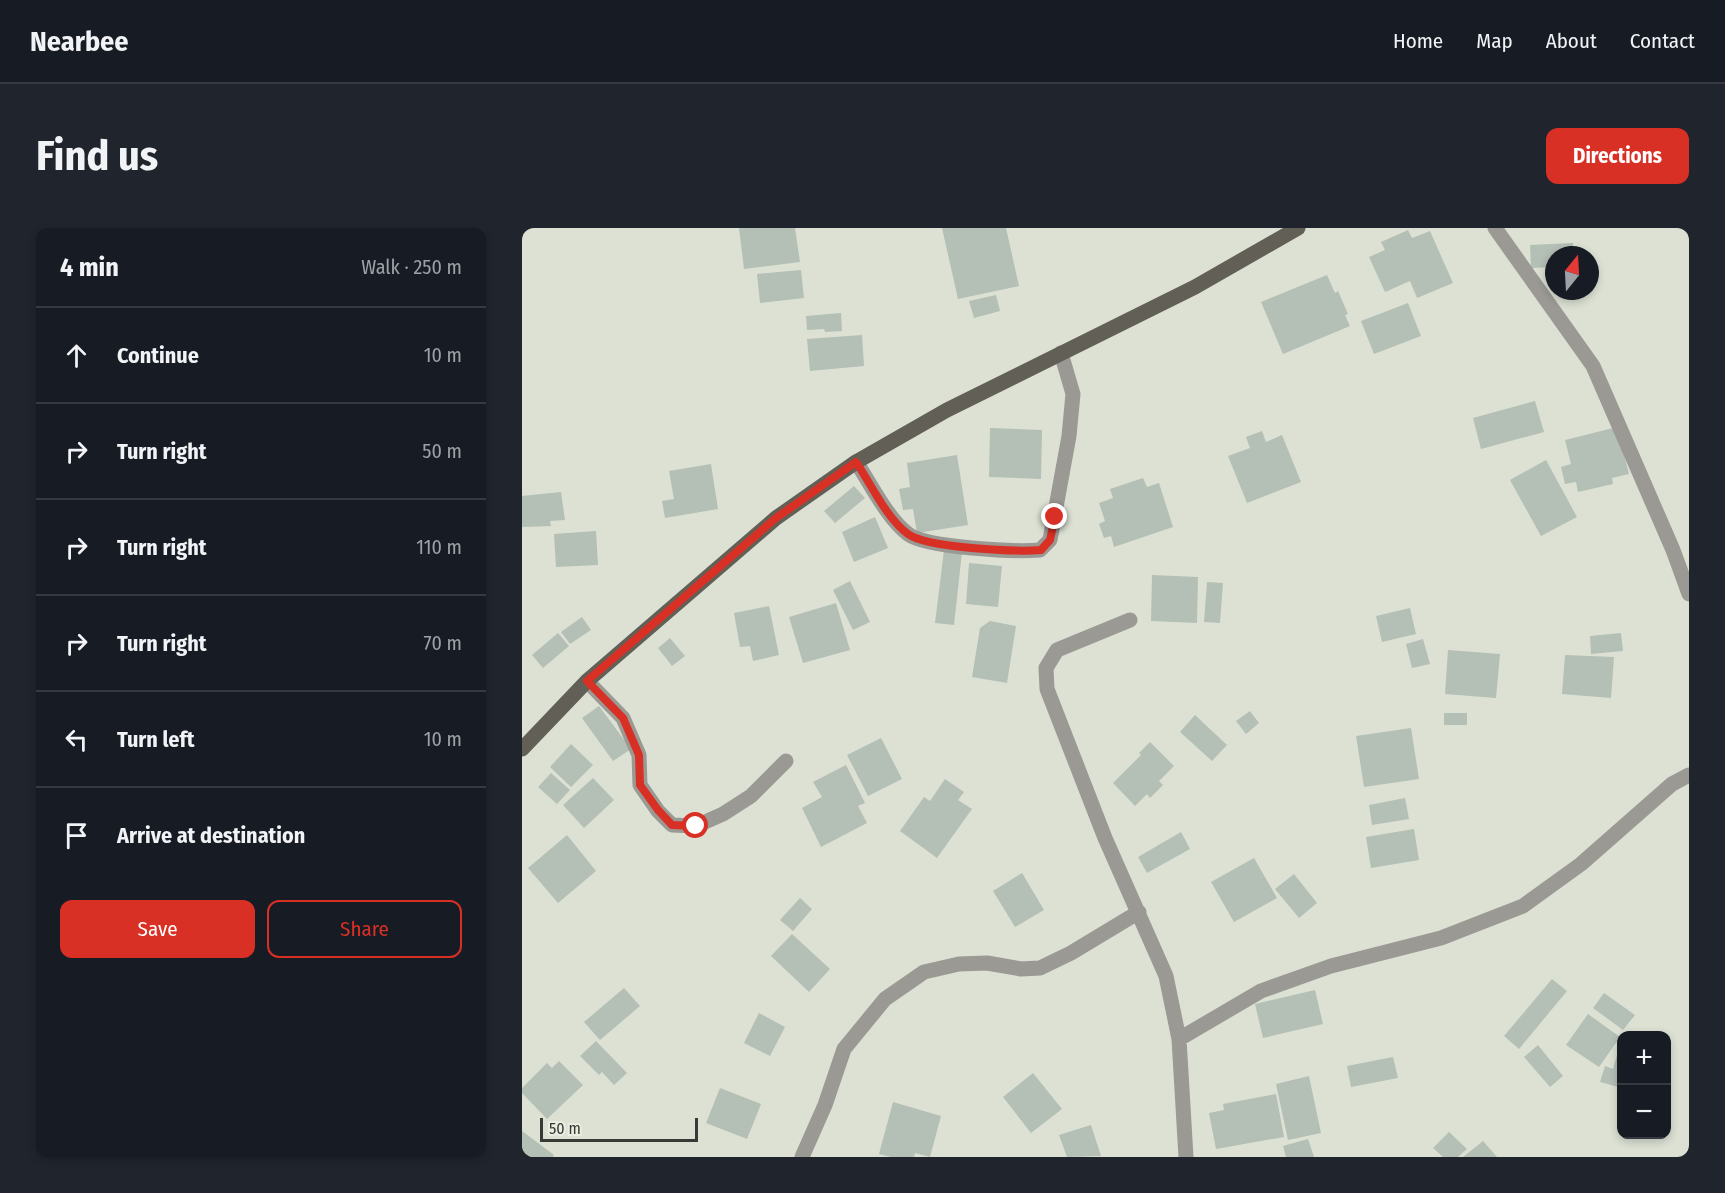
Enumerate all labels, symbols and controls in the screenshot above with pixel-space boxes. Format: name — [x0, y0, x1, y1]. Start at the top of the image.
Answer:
text: Nearbee — [30, 25, 129, 58]
text: Home — [1393, 28, 1443, 54]
text: Map — [1476, 28, 1513, 54]
text: About — [1546, 28, 1597, 54]
text: Contact — [1630, 28, 1695, 54]
button: Directions — [1546, 128, 1689, 184]
text: Find us — [36, 131, 158, 181]
north arrow — [1545, 246, 1599, 300]
text: 4 min — [60, 252, 119, 283]
text: Walk · 250 m — [361, 255, 462, 279]
icon: ahead — [60, 339, 93, 372]
text: Continue — [117, 342, 199, 369]
text: 10 m — [424, 343, 462, 367]
icon: right — [60, 435, 93, 468]
text: Turn right — [117, 438, 206, 465]
text: 50 m — [422, 439, 462, 463]
route end — [1041, 503, 1067, 529]
icon: right — [60, 531, 93, 564]
text: Turn right — [117, 534, 206, 561]
text: 110 m — [416, 535, 462, 559]
icon: right — [60, 627, 93, 660]
text: Turn right — [117, 630, 206, 657]
text: 70 m — [424, 631, 462, 655]
icon: left — [60, 723, 93, 756]
text: Turn left — [117, 726, 195, 753]
text: 10 m — [424, 727, 462, 751]
route start — [682, 812, 708, 838]
icon: arrive — [60, 819, 93, 852]
text: Arrive at destination — [117, 822, 305, 849]
button: Save — [60, 900, 255, 958]
button: Share — [267, 900, 462, 958]
map controls — [1617, 1031, 1671, 1139]
button: + — [1617, 1031, 1671, 1085]
button: − — [1617, 1085, 1671, 1139]
scale bar — [540, 1115, 698, 1142]
text: 50 m — [549, 1119, 581, 1138]

